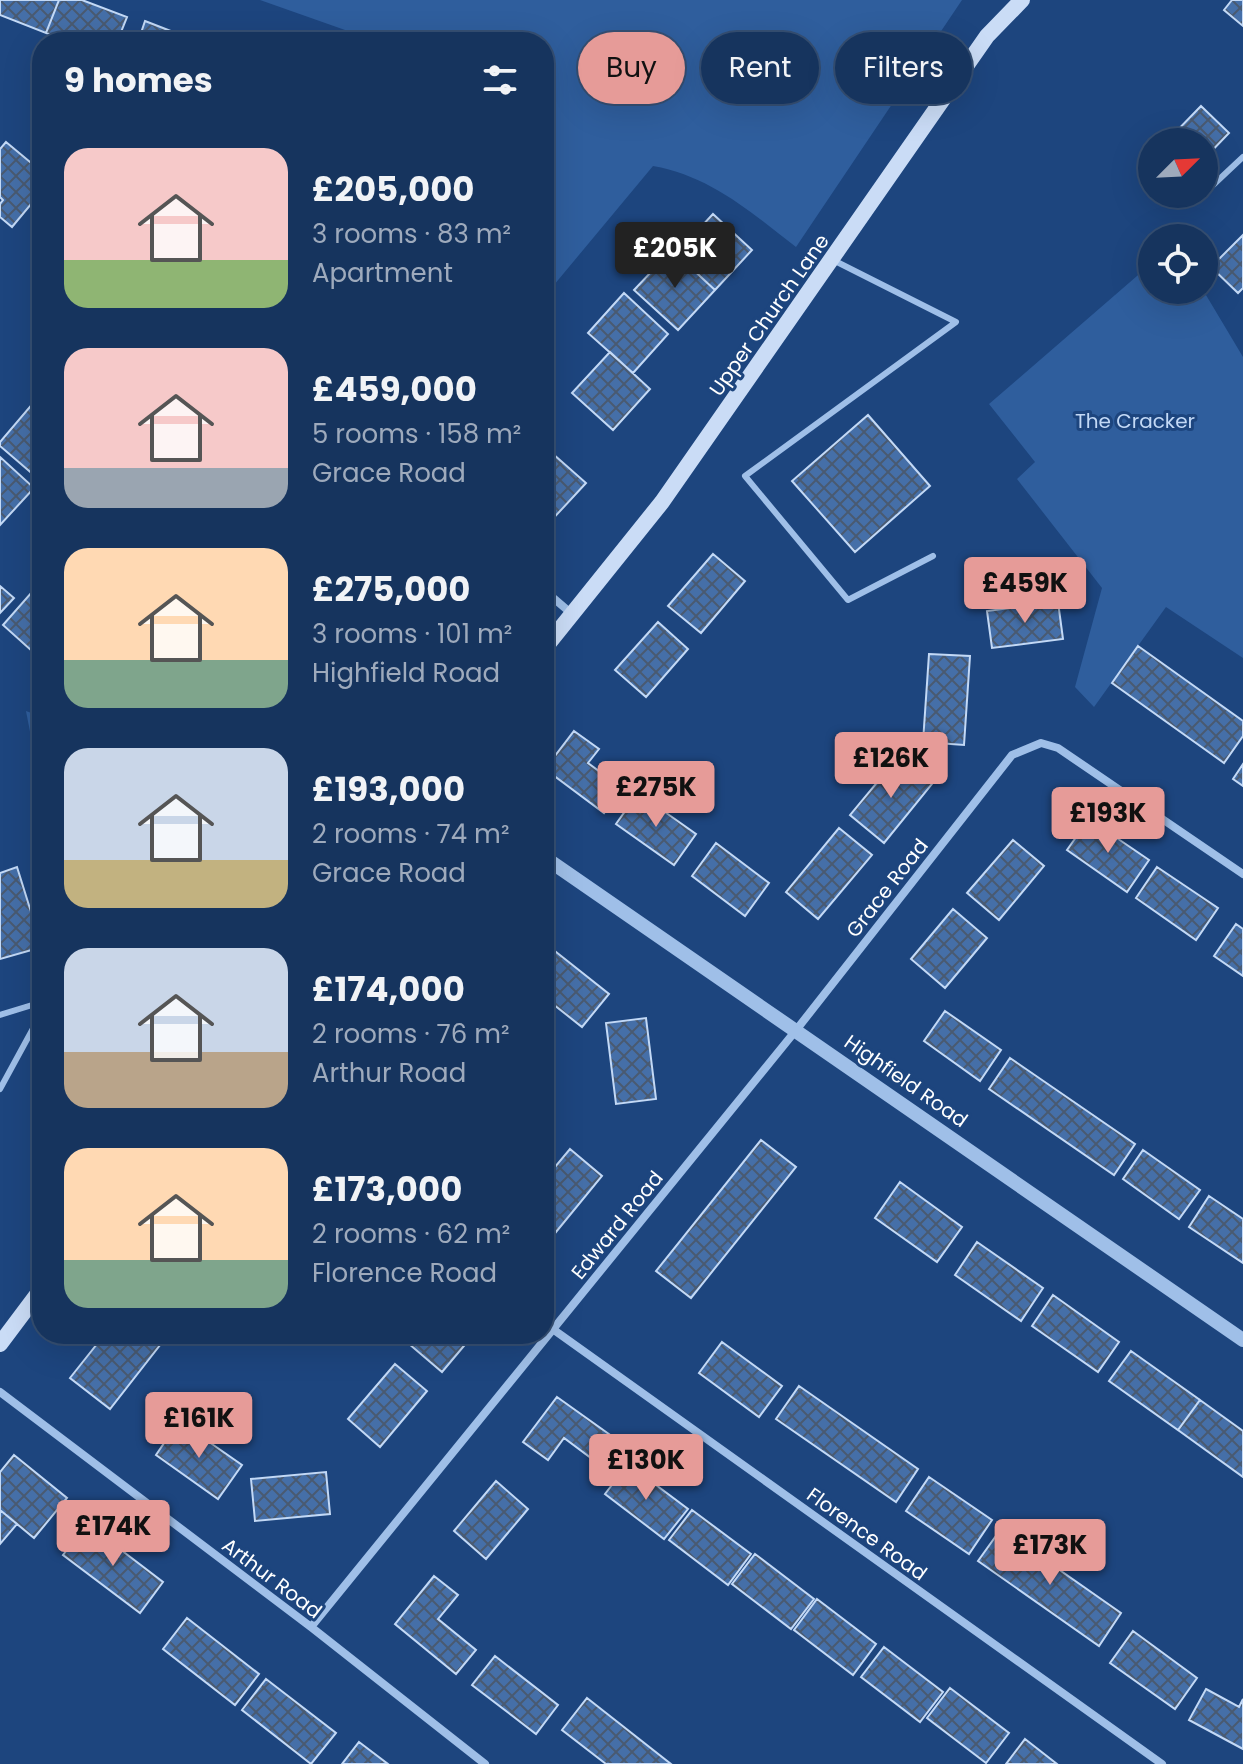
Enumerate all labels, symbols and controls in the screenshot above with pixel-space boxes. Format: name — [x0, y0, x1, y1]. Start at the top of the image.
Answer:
chip: Buy — [578, 32, 685, 104]
chip: Rent — [701, 32, 819, 104]
chip: Filters — [835, 32, 972, 104]
text: 9 homes — [64, 56, 213, 104]
icon: filters — [478, 58, 522, 102]
north arrow — [1138, 128, 1218, 208]
map controls — [1138, 128, 1218, 304]
text: £205,000 — [312, 165, 475, 213]
icon: home — [128, 180, 224, 276]
text: 3 rooms · 83 m² — [312, 216, 511, 252]
pin: £205K — [619, 222, 731, 290]
button: locate — [1138, 224, 1218, 304]
street label: Upper Church Lane — [702, 228, 836, 402]
text: £205K — [633, 230, 717, 266]
text: Apartment — [312, 255, 453, 291]
text: £459,000 — [312, 365, 477, 413]
icon: home — [128, 380, 224, 476]
park label: The Cracker — [1075, 407, 1195, 435]
text: 5 rooms · 158 m² — [312, 416, 521, 452]
text: Grace Road — [312, 455, 466, 491]
pin: £459K — [969, 557, 1081, 625]
text: £275,000 — [312, 565, 471, 613]
text: £459K — [982, 565, 1068, 601]
icon: home — [128, 580, 224, 676]
text: 3 rooms · 101 m² — [312, 616, 512, 652]
text: Highfield Road — [312, 655, 500, 691]
pin: £126K — [835, 732, 947, 800]
text: £126K — [853, 740, 929, 776]
pin: £275K — [600, 761, 712, 829]
text: £193,000 — [312, 765, 465, 813]
text: £275K — [615, 769, 697, 805]
icon: home — [128, 780, 224, 876]
pin: £193K — [1052, 787, 1164, 855]
text: £193K — [1070, 795, 1146, 831]
text: 2 rooms · 74 m² — [312, 816, 509, 852]
street label: Grace Road — [840, 833, 934, 943]
text: Grace Road — [312, 855, 466, 891]
text: £174,000 — [312, 965, 465, 1013]
icon: home — [128, 980, 224, 1076]
text: 2 rooms · 76 m² — [312, 1016, 510, 1052]
street label: Highfield Road — [839, 1028, 973, 1134]
text: Arthur Road — [312, 1055, 466, 1091]
text: £173,000 — [312, 1165, 462, 1213]
street label: Edward Road — [565, 1165, 669, 1285]
icon: home — [128, 1180, 224, 1276]
text: 2 rooms · 62 m² — [312, 1216, 510, 1252]
text: Florence Road — [312, 1255, 497, 1291]
pin: £161K — [143, 1392, 255, 1460]
text: £161K — [163, 1400, 235, 1436]
pin: £130K — [590, 1434, 702, 1502]
text: £130K — [607, 1442, 685, 1478]
street label: Florence Road — [801, 1481, 933, 1587]
pin: £174K — [57, 1500, 169, 1568]
text: £174K — [75, 1508, 151, 1544]
pin: £173K — [994, 1519, 1106, 1587]
text: £173K — [1013, 1527, 1087, 1563]
street label: Arthur Road — [216, 1531, 328, 1625]

